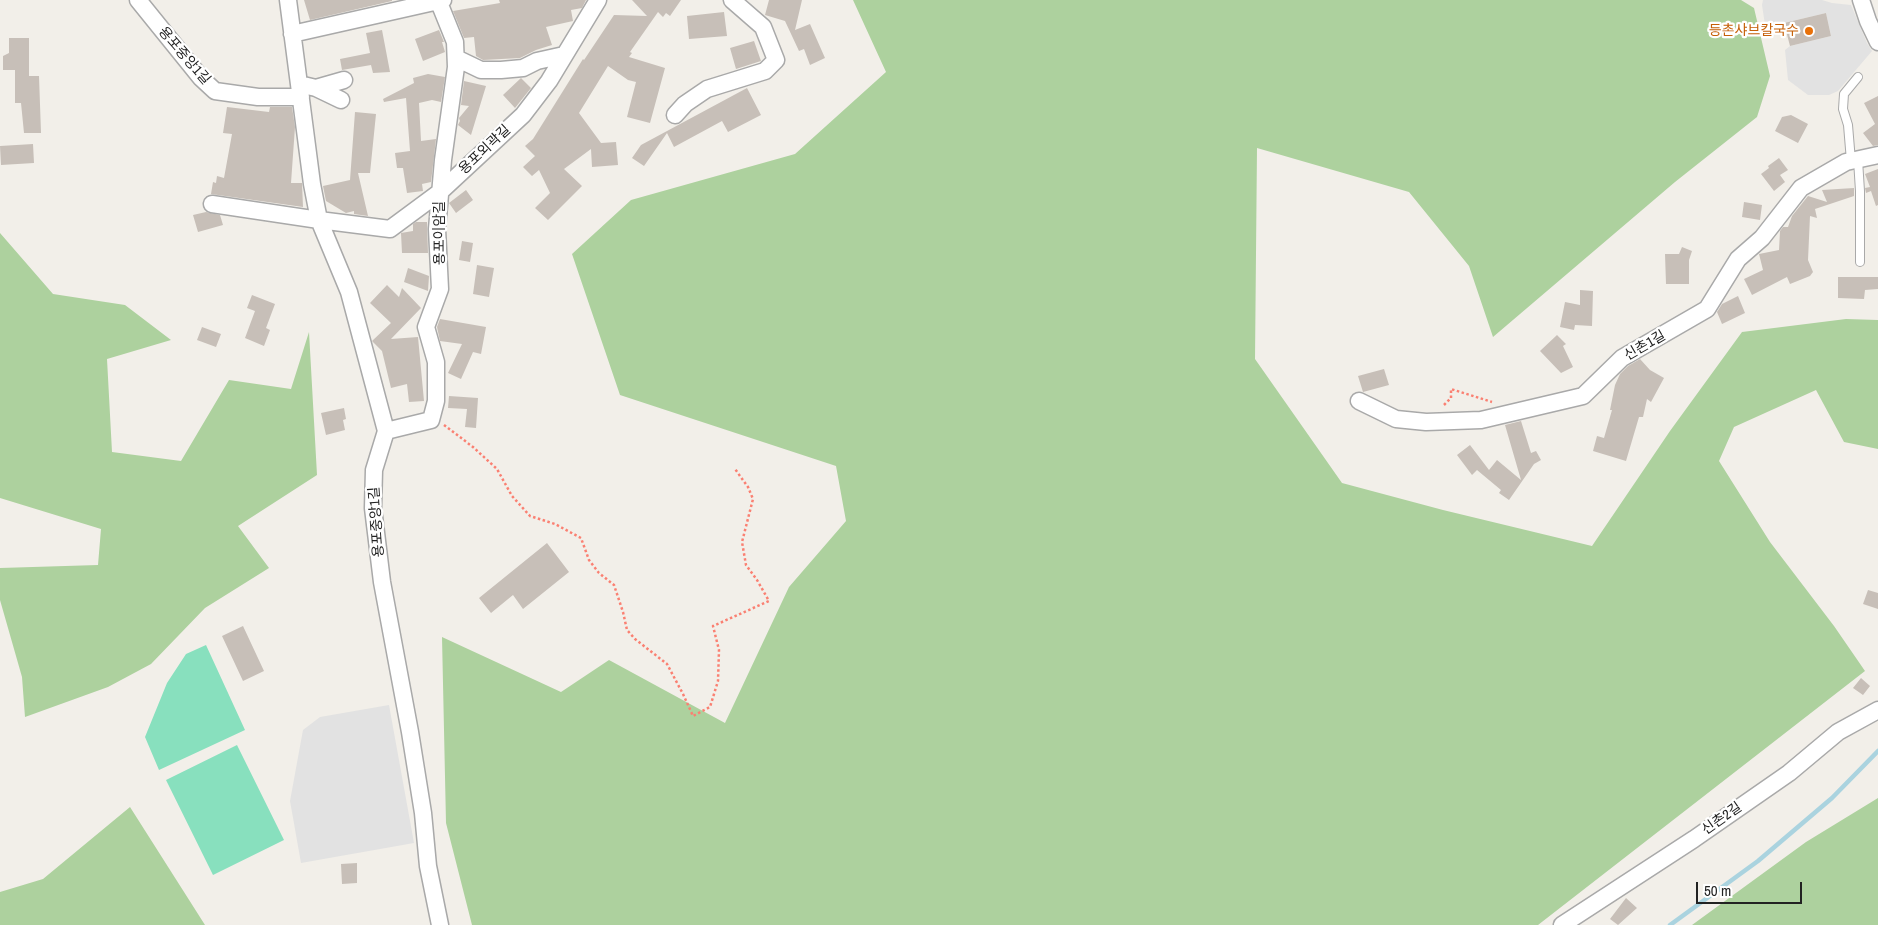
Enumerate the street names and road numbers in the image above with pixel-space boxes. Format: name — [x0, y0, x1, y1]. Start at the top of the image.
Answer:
street label: 용포중앙1길 — [154, 24, 214, 88]
street label: 용포외곽길 — [456, 122, 514, 178]
street label: 용포이암길 — [432, 201, 448, 265]
street label: 신촌1길 — [1621, 327, 1669, 365]
street label: 용포중앙1길 — [366, 486, 388, 558]
street label: 신촌2길 — [1699, 799, 1745, 839]

